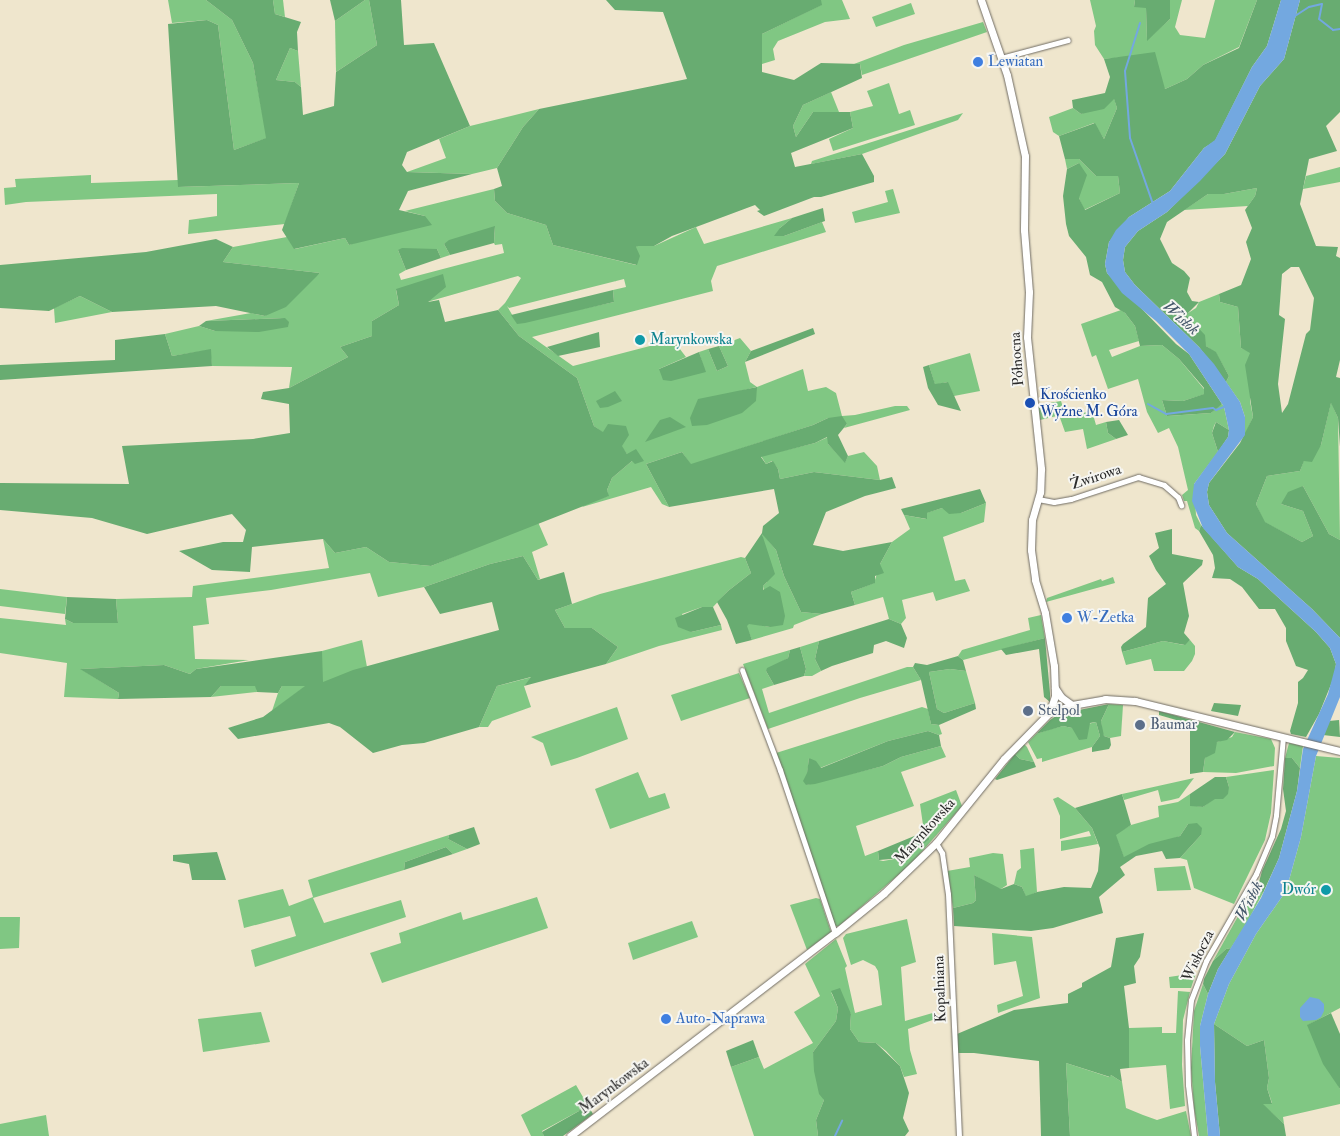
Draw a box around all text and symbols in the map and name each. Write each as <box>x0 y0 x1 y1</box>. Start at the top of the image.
place label: Lewiatan <box>988 53 1043 71</box>
marker: Lewiatan <box>972 56 984 68</box>
water label: Wisłok <box>1159 297 1203 339</box>
place label: Marynkowska <box>650 331 732 349</box>
street label: Północna <box>1006 331 1028 387</box>
marker: Marynkowska <box>634 334 646 346</box>
place label: Krościenko Wyżne M. Góra <box>1040 385 1138 420</box>
marker: Krościenko Wyżne M. Góra <box>1024 397 1036 409</box>
street label: Żwirowa <box>1068 460 1124 494</box>
place label: W-Zetka <box>1077 609 1134 627</box>
marker: W-Zetka <box>1061 612 1073 624</box>
place label: Stelpol <box>1038 702 1080 720</box>
marker: Stelpol <box>1022 705 1034 717</box>
place label: Baumar <box>1150 716 1197 734</box>
marker: Baumar <box>1134 719 1146 731</box>
street label: Marynkowska <box>891 794 959 868</box>
water label: Wisłok <box>1231 878 1267 924</box>
place label: Dwór <box>1282 881 1316 899</box>
marker: Dwór <box>1320 884 1332 896</box>
street label: Wisłocza <box>1178 927 1218 985</box>
street label: Kopalniana <box>930 955 950 1023</box>
place label: Auto-Naprawa <box>676 1010 765 1028</box>
marker: Auto-Naprawa <box>660 1013 672 1025</box>
street label: Marynkowska <box>576 1054 652 1118</box>

